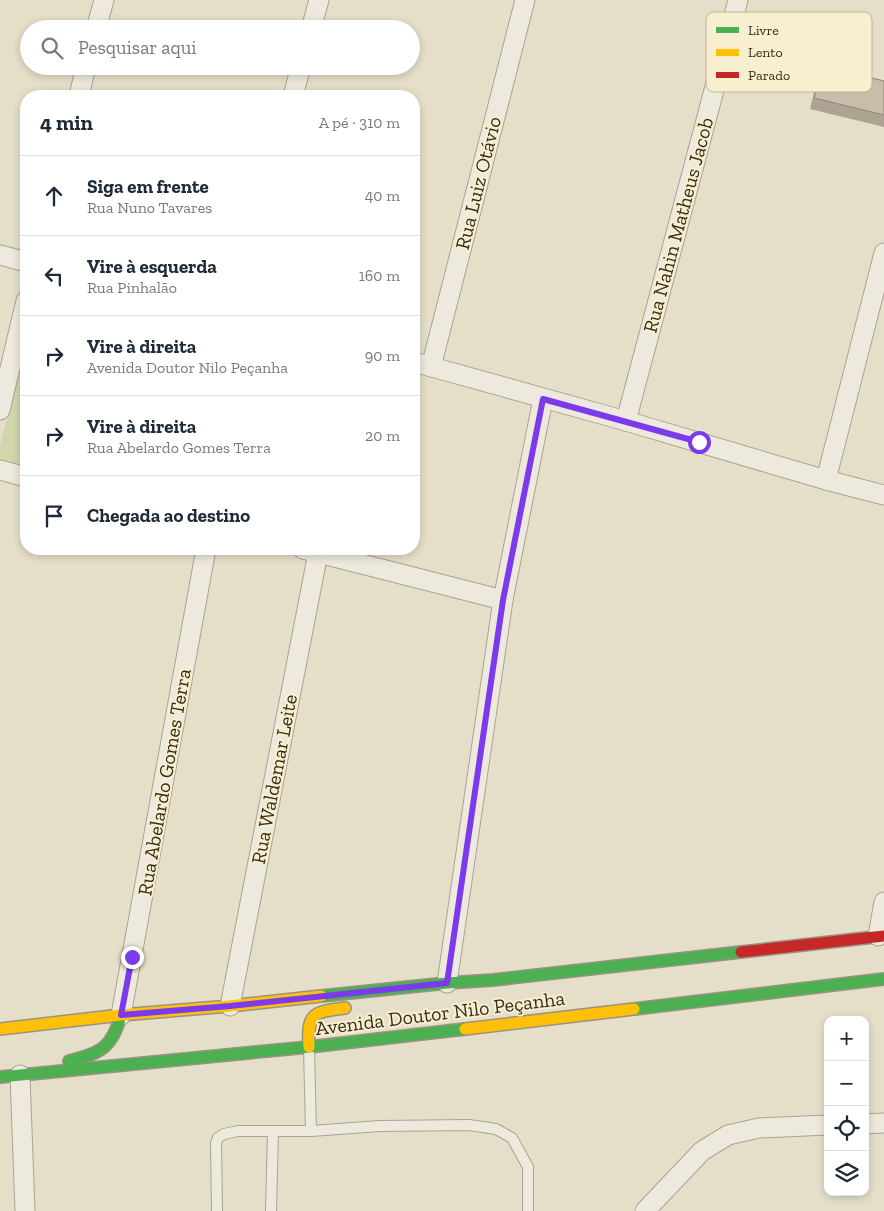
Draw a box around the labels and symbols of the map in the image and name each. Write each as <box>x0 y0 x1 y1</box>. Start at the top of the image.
legend <box>706 12 872 92</box>
text: Livre <box>748 22 779 39</box>
text: Lento <box>748 44 783 61</box>
text: Parado <box>748 67 790 84</box>
street label: Rua Luiz Otávio <box>450 114 506 252</box>
street label: Rua Nahin Matheus Jacob <box>638 115 718 335</box>
route start <box>688 431 711 454</box>
street label: Rua Abelardo Gomes Terra <box>132 666 196 897</box>
street label: Rua Waldemar Leite <box>246 692 302 866</box>
route end <box>121 946 144 969</box>
street label: Avenida Doutor Nilo Peçanha <box>314 986 566 1040</box>

